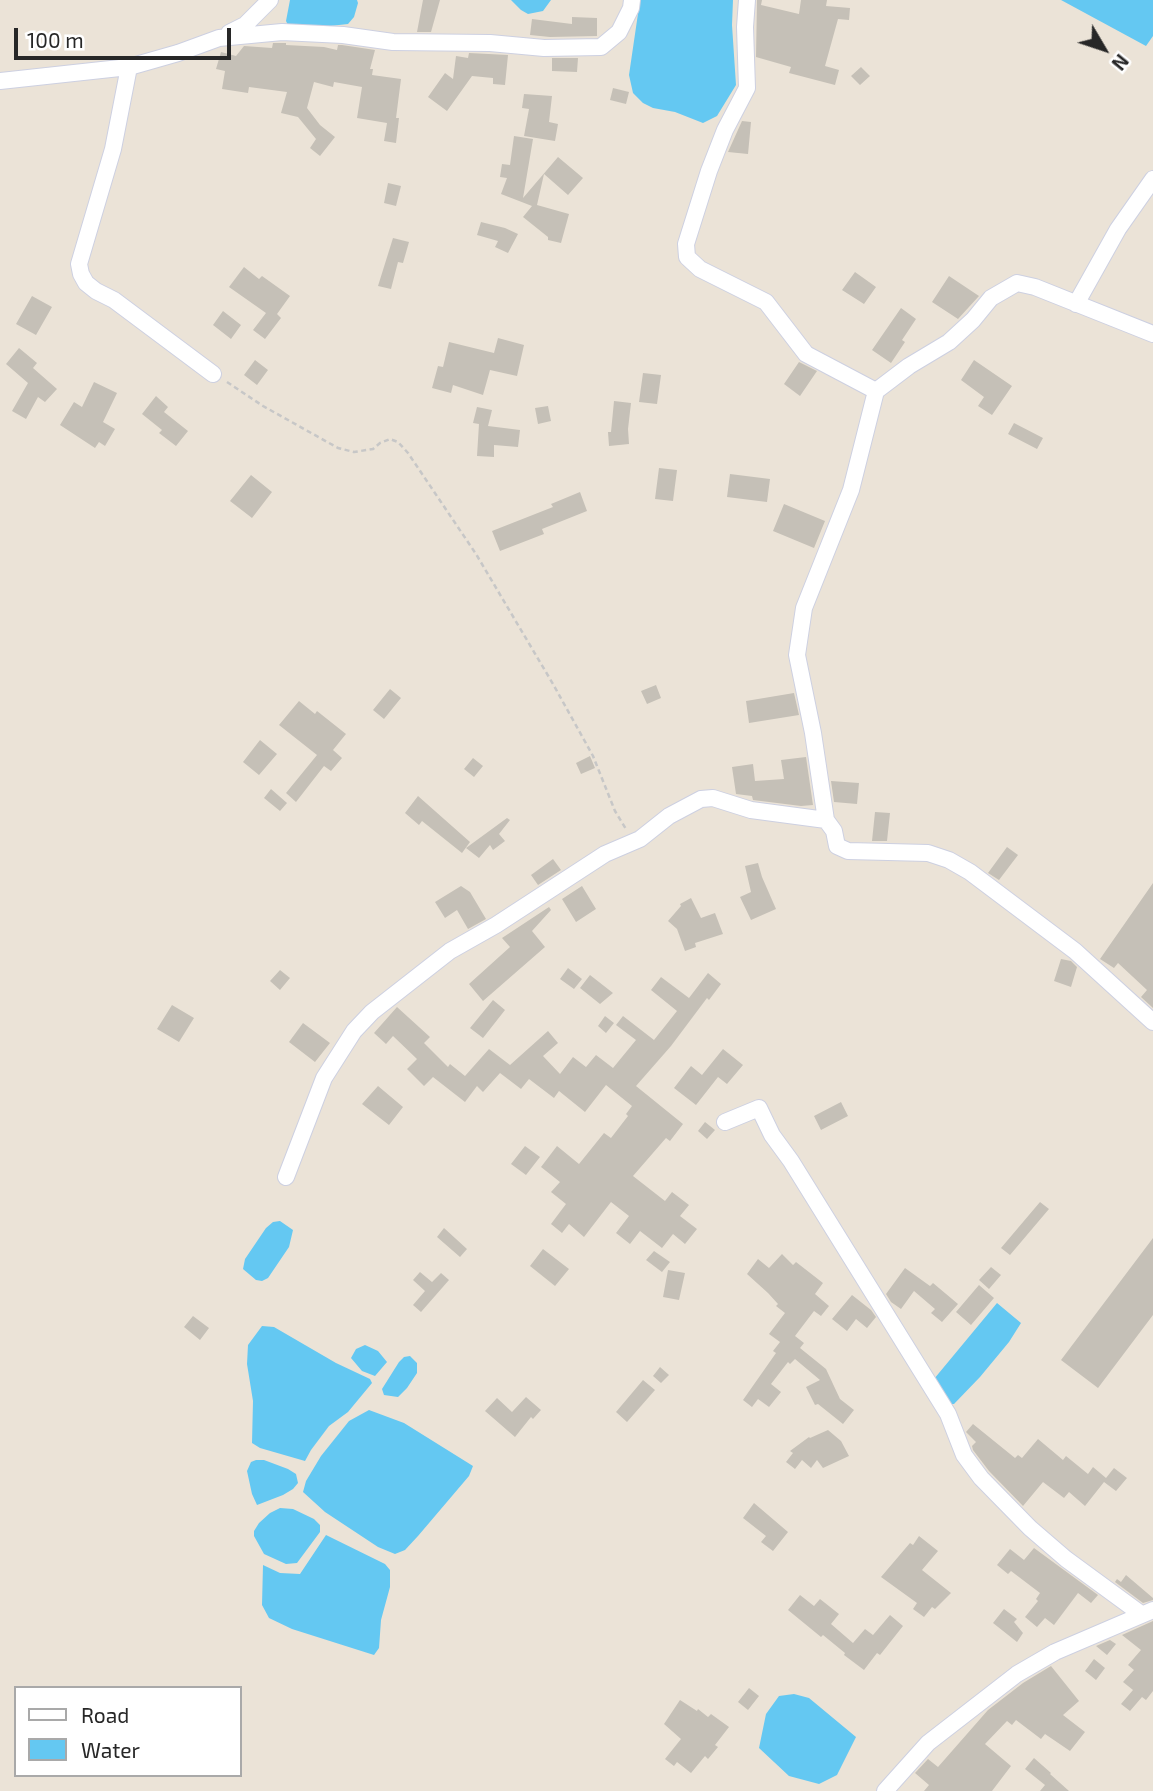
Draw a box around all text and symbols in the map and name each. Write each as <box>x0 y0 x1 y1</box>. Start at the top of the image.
scale bar <box>18 14 234 58</box>
north arrow <box>1069 14 1139 84</box>
text: 100 m <box>27 27 84 52</box>
text: N <box>1107 50 1134 75</box>
legend <box>14 1686 242 1777</box>
text: Road <box>81 1702 129 1727</box>
text: Water <box>81 1737 140 1762</box>

